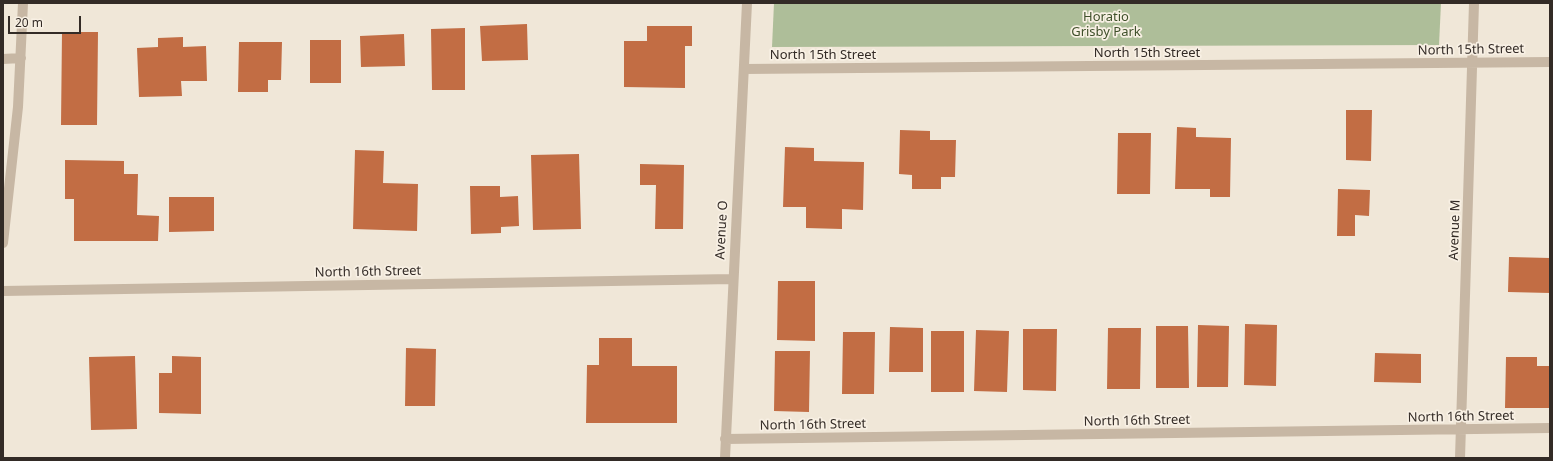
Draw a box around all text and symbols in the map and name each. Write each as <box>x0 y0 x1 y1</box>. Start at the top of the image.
scale bar <box>10 8 83 34</box>
park label: Horatio Grisby Park <box>1071 9 1141 40</box>
text: 20 m <box>15 14 43 31</box>
street label: North 15th Street <box>1418 41 1524 59</box>
street label: North 15th Street <box>1094 45 1200 61</box>
street label: North 15th Street <box>770 47 876 63</box>
street label: Avenue M <box>1446 199 1464 261</box>
street label: Avenue O <box>713 200 731 260</box>
street label: North 16th Street <box>315 263 421 281</box>
street label: North 16th Street <box>1408 408 1514 426</box>
street label: North 16th Street <box>1084 412 1190 430</box>
street label: North 16th Street <box>760 416 866 434</box>

